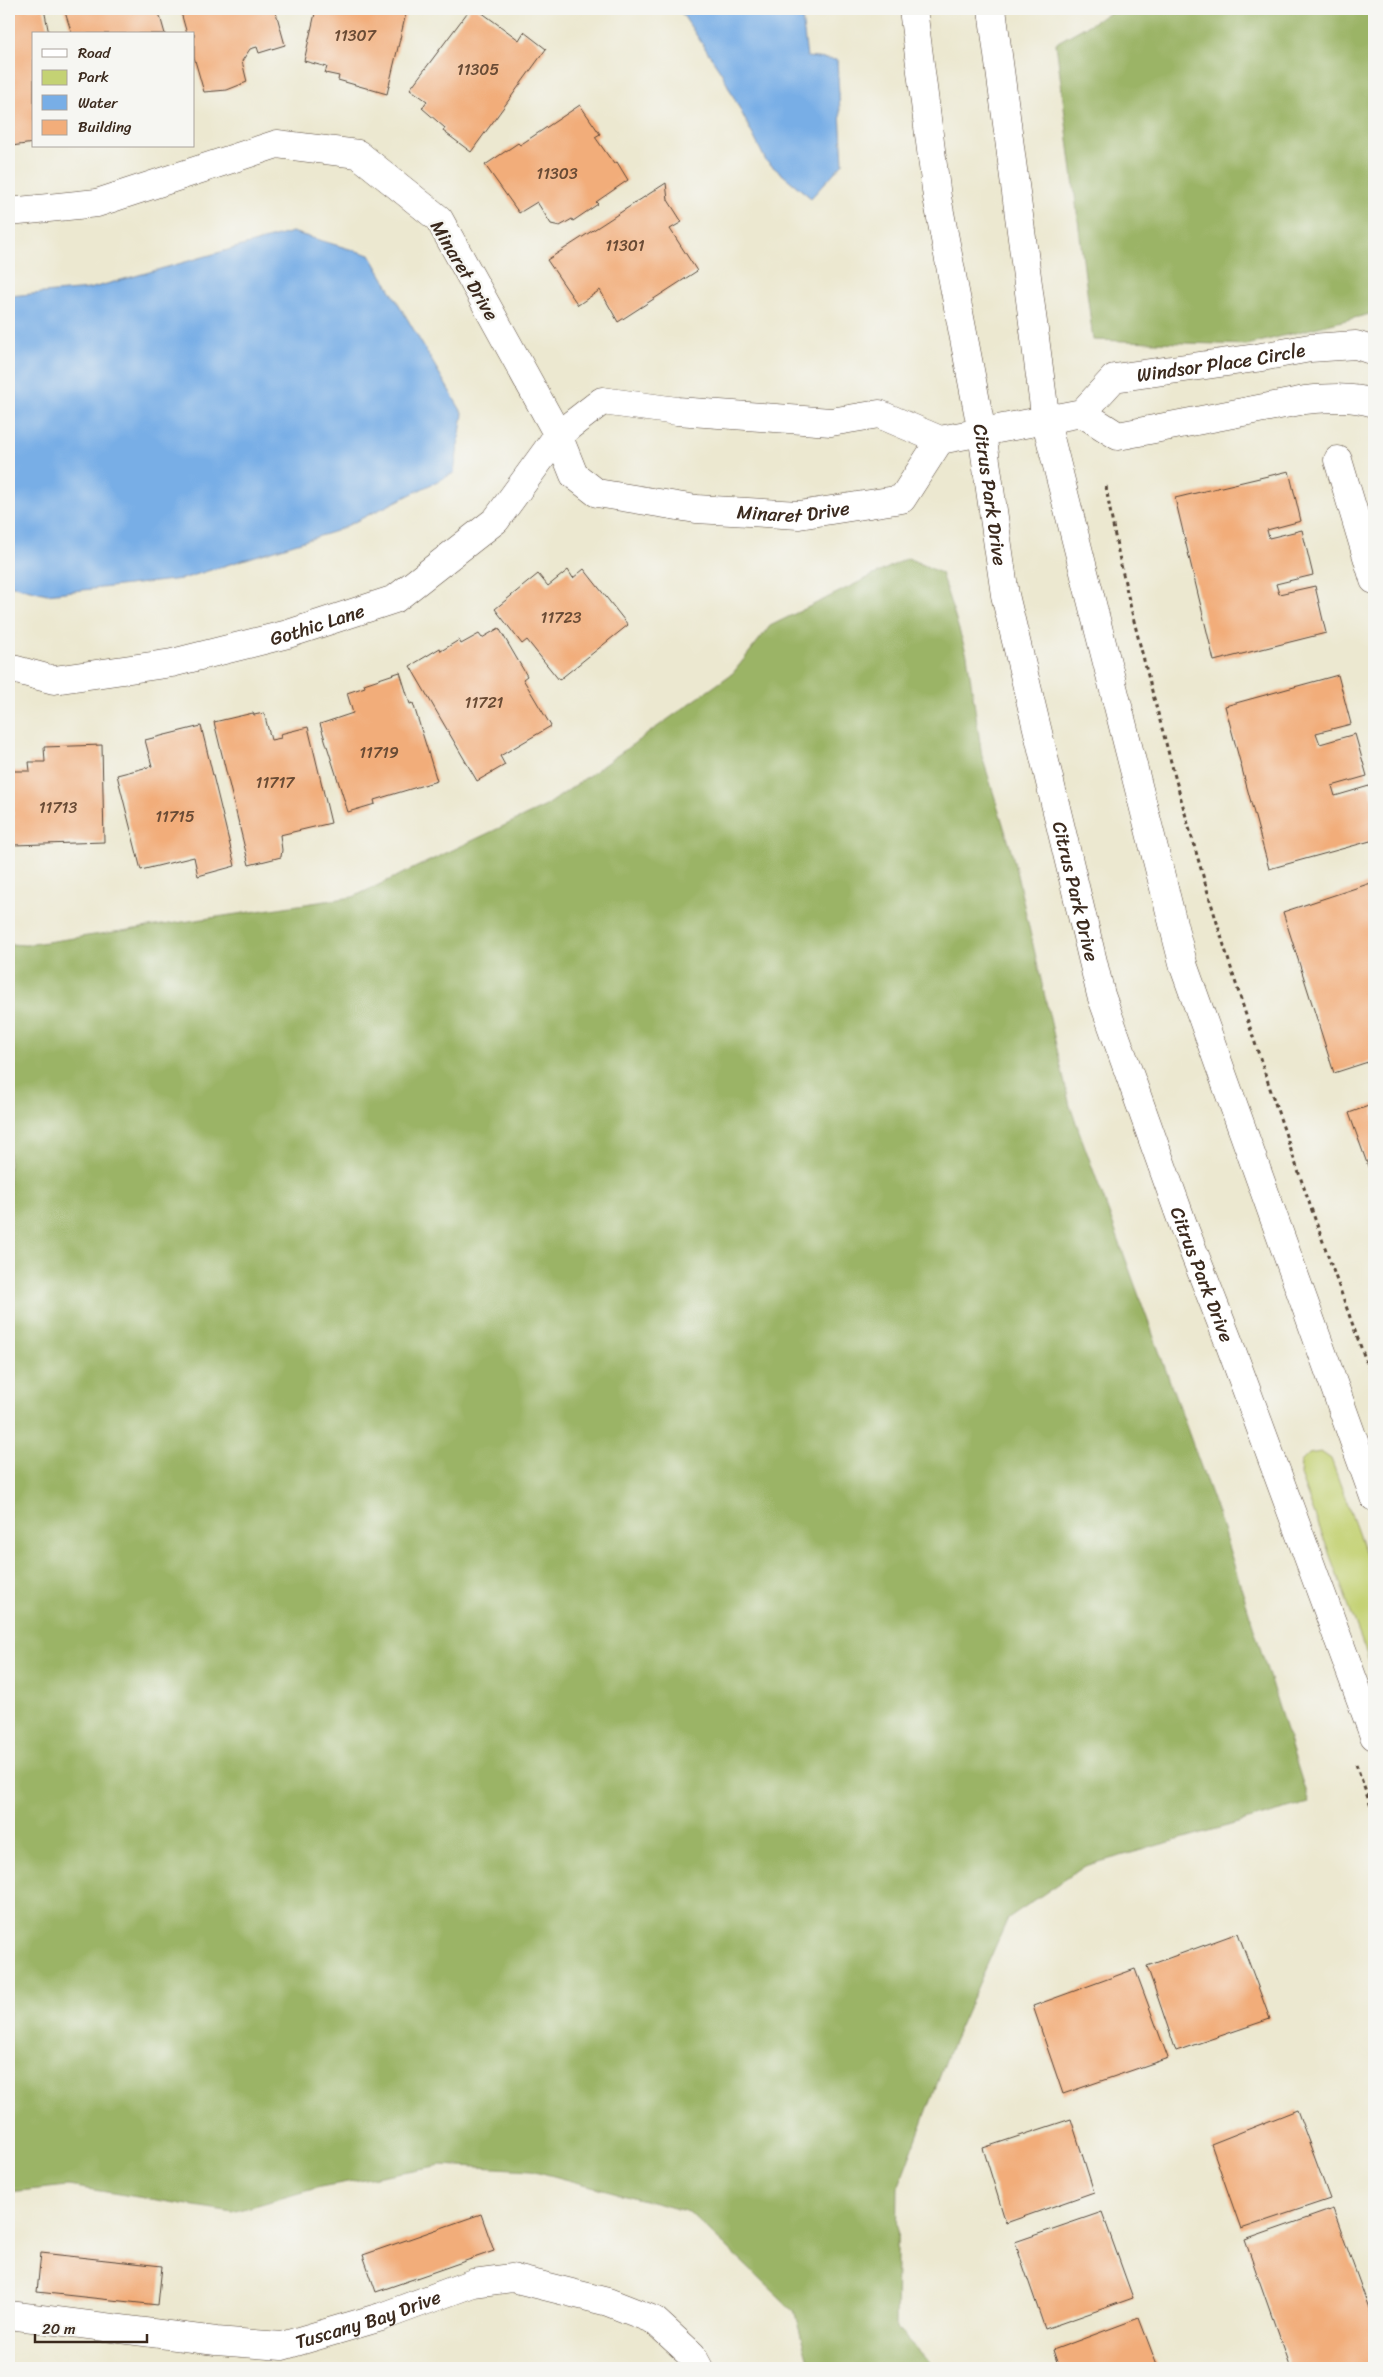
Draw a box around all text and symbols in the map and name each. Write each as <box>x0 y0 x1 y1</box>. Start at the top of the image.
house number: 11307 <box>334 21 377 50</box>
legend <box>32 32 195 148</box>
text: Road <box>78 40 111 66</box>
house number: 11305 <box>457 55 499 84</box>
text: Park <box>78 64 109 90</box>
text: Water <box>78 90 118 116</box>
text: Building <box>78 114 132 140</box>
house number: 11303 <box>536 159 578 188</box>
street label: Minaret Drive <box>421 213 508 327</box>
house number: 11301 <box>605 231 645 260</box>
street label: Windsor Place Circle <box>1135 333 1308 392</box>
street label: Citrus Park Drive <box>964 421 1017 568</box>
street label: Minaret Drive <box>736 491 852 532</box>
street label: Gothic Lane <box>266 594 369 655</box>
house number: 11723 <box>541 603 582 632</box>
house number: 11721 <box>465 688 504 717</box>
house number: 11719 <box>359 738 399 767</box>
house number: 11717 <box>256 768 295 797</box>
house number: 11713 <box>39 793 77 822</box>
house number: 11715 <box>155 802 195 831</box>
street label: Citrus Park Drive <box>1043 818 1108 965</box>
street label: Citrus Park Drive <box>1161 1202 1243 1347</box>
street label: Tuscany Bay Drive <box>291 2280 446 2358</box>
scale bar <box>35 2312 148 2344</box>
text: 20 m <box>42 2316 76 2342</box>

